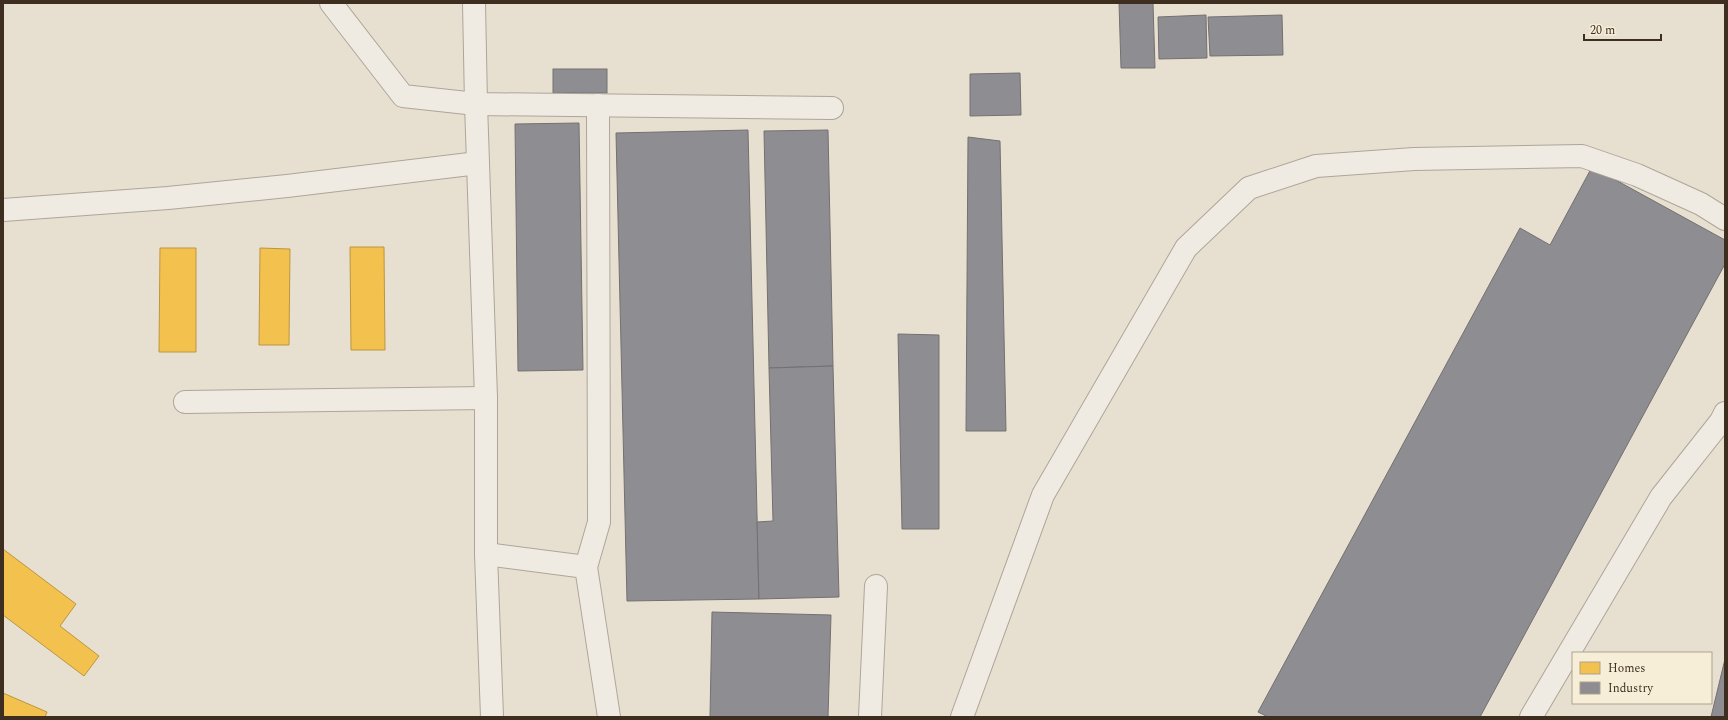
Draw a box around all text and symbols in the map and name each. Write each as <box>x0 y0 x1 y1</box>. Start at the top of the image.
scale bar <box>1584 16 1661 42</box>
text: 20 m <box>1590 21 1615 40</box>
legend <box>1572 652 1712 704</box>
text: Homes <box>1608 659 1646 678</box>
text: Industry <box>1608 679 1654 698</box>

